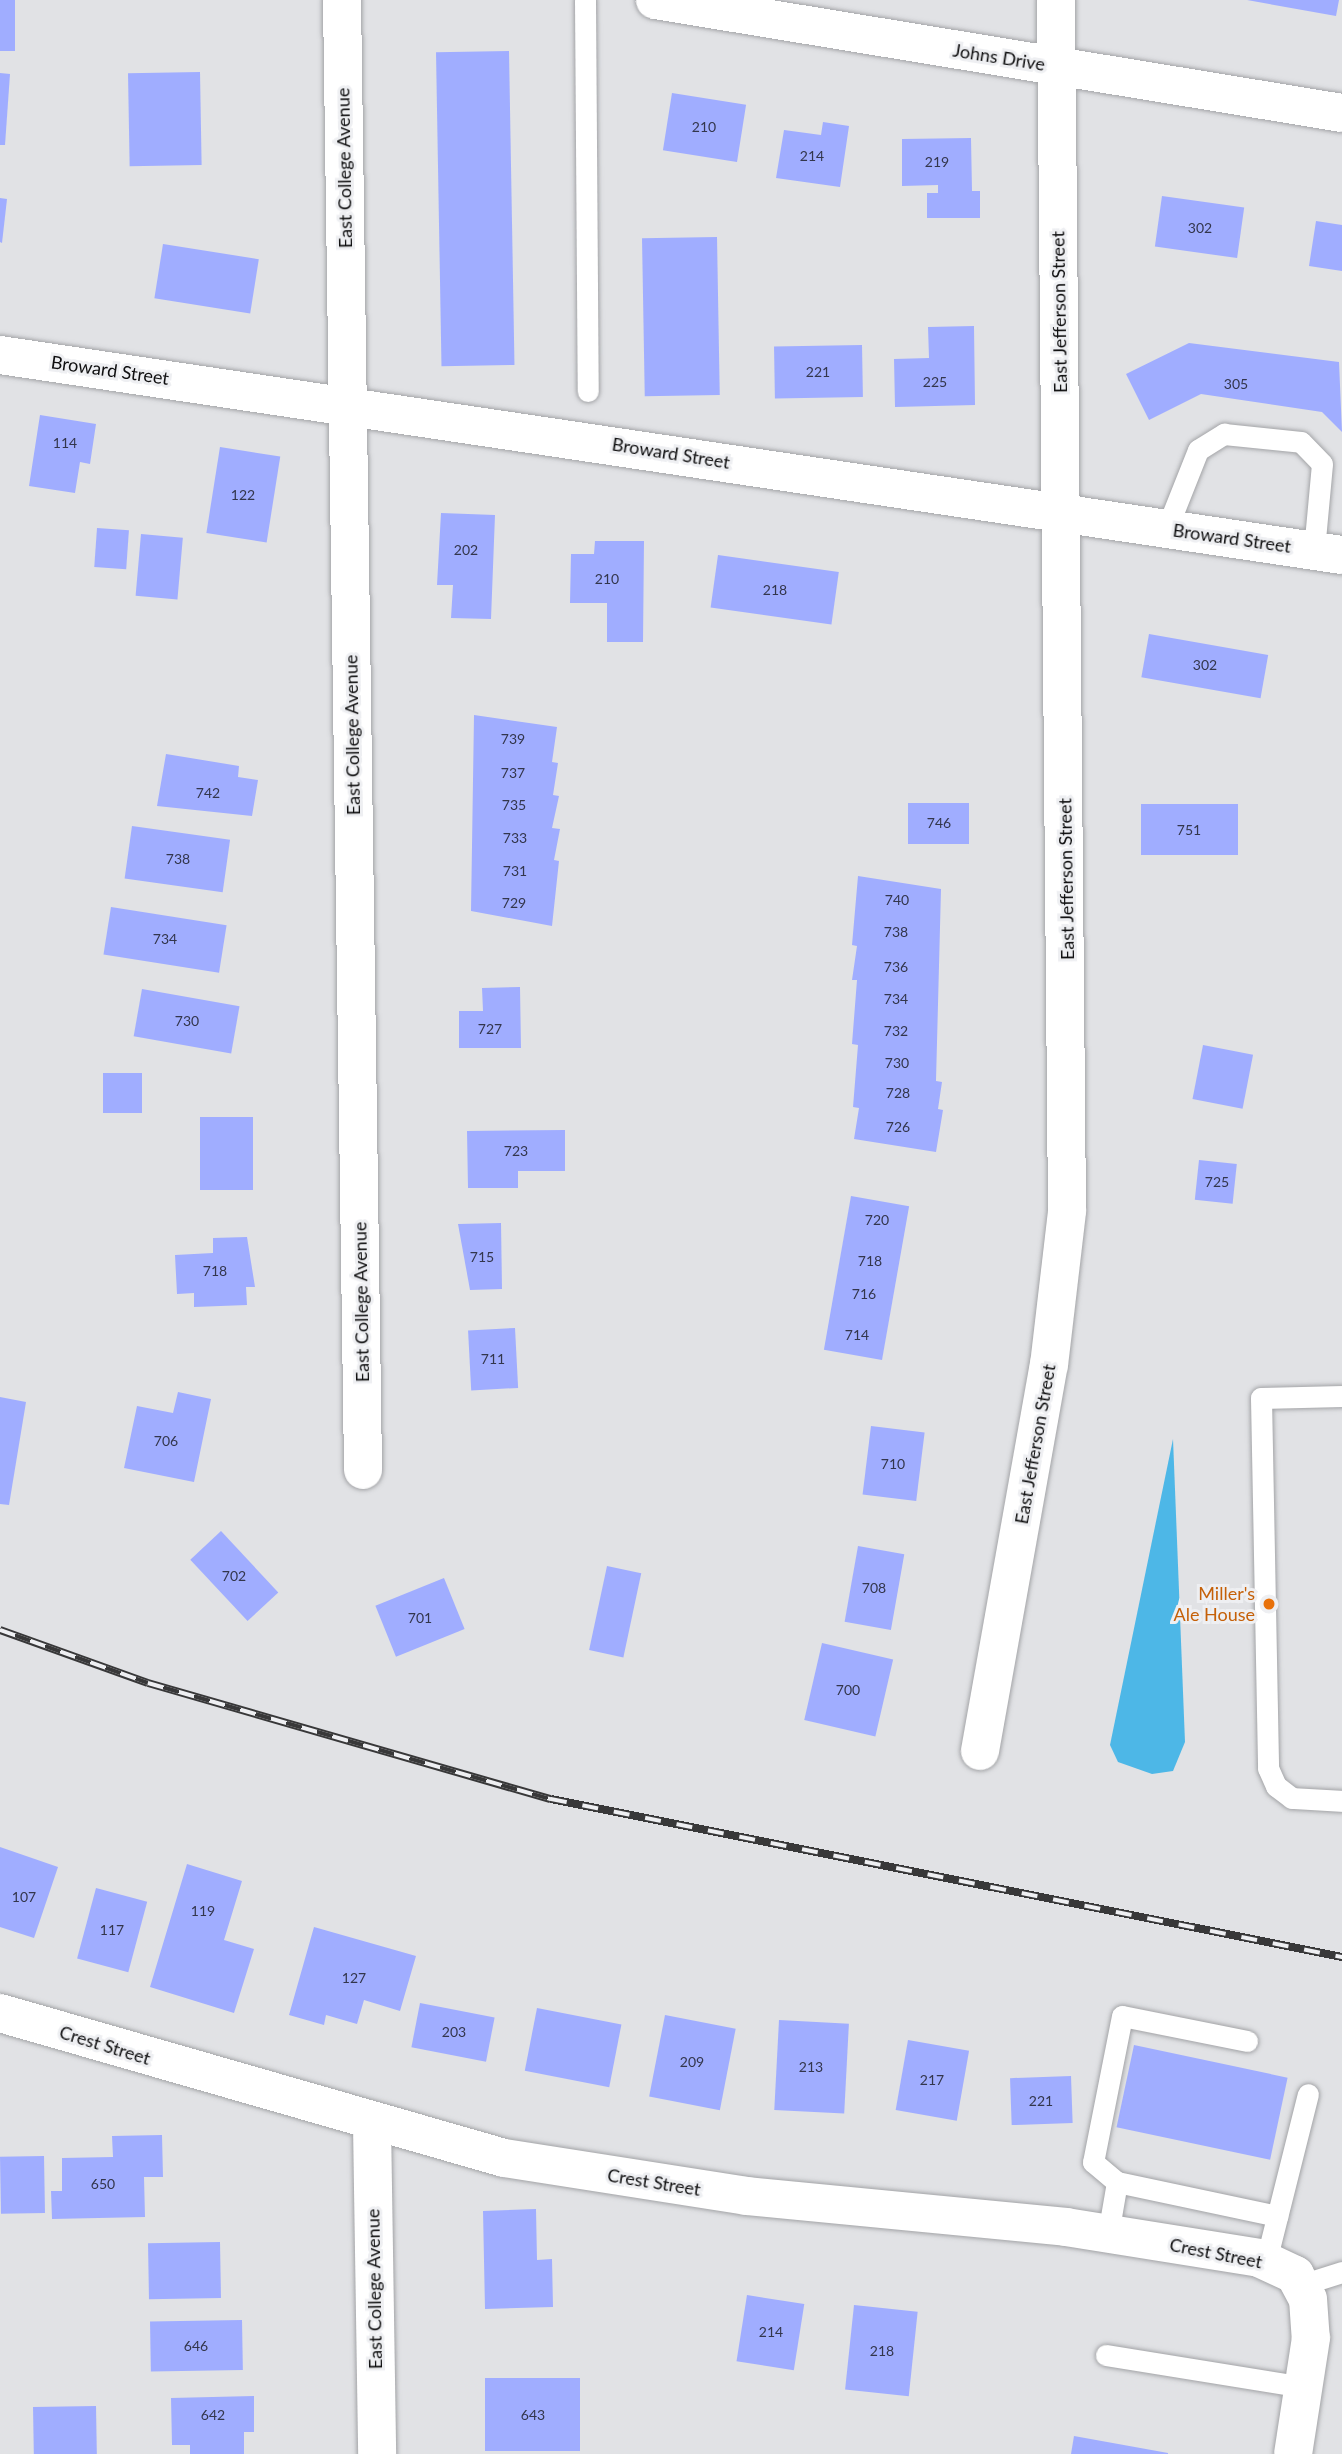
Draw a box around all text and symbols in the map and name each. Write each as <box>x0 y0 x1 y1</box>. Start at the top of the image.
street label: Johns Drive <box>951 39 1047 75</box>
street label: East College Avenue <box>332 87 356 249</box>
house number: 210 <box>692 119 716 135</box>
house number: 214 <box>800 148 824 164</box>
house number: 219 <box>925 154 949 170</box>
house number: 302 <box>1188 220 1212 236</box>
street label: East Jefferson Street <box>1047 231 1071 393</box>
street label: Broward Street <box>50 351 170 389</box>
house number: 221 <box>806 364 830 380</box>
house number: 225 <box>923 374 947 390</box>
house number: 305 <box>1224 376 1248 392</box>
street label: Broward Street <box>611 433 731 473</box>
house number: 114 <box>53 435 77 451</box>
house number: 122 <box>231 487 255 503</box>
street label: Broward Street <box>1172 519 1292 557</box>
house number: 202 <box>454 542 478 558</box>
house number: 210 <box>595 571 619 587</box>
house number: 218 <box>763 582 787 598</box>
street label: East College Avenue <box>340 654 364 816</box>
house number: 302 <box>1193 657 1217 673</box>
house number: 739 <box>501 731 525 747</box>
house number: 737 <box>501 765 525 781</box>
house number: 742 <box>196 785 220 801</box>
house number: 735 <box>502 797 526 813</box>
street label: East Jefferson Street <box>1054 798 1078 960</box>
house number: 746 <box>927 815 951 831</box>
house number: 751 <box>1177 822 1201 838</box>
house number: 733 <box>503 830 527 846</box>
house number: 738 <box>166 851 190 867</box>
house number: 731 <box>503 863 527 879</box>
house number: 740 <box>885 892 909 908</box>
house number: 729 <box>502 895 526 911</box>
house number: 738 <box>884 924 908 940</box>
house number: 734 <box>153 931 177 947</box>
house number: 736 <box>884 959 908 975</box>
house number: 734 <box>884 991 908 1007</box>
house number: 730 <box>175 1013 199 1029</box>
house number: 727 <box>478 1021 502 1037</box>
house number: 732 <box>884 1023 908 1039</box>
house number: 730 <box>885 1055 909 1071</box>
house number: 728 <box>886 1085 910 1101</box>
house number: 726 <box>886 1119 910 1135</box>
house number: 723 <box>504 1143 528 1159</box>
house number: 725 <box>1205 1174 1229 1190</box>
house number: 720 <box>865 1212 889 1228</box>
street label: East College Avenue <box>349 1221 373 1383</box>
house number: 715 <box>470 1249 494 1265</box>
house number: 718 <box>858 1253 882 1269</box>
house number: 718 <box>203 1263 227 1279</box>
house number: 716 <box>852 1286 876 1302</box>
house number: 714 <box>845 1327 869 1343</box>
house number: 711 <box>481 1351 505 1367</box>
street label: East Jefferson Street <box>1010 1362 1060 1526</box>
house number: 706 <box>154 1433 178 1449</box>
house number: 710 <box>881 1456 905 1472</box>
house number: 702 <box>222 1568 246 1584</box>
house number: 708 <box>862 1580 886 1596</box>
place label: Miller's Ale House <box>1173 1583 1255 1626</box>
marker: Miller's Ale House <box>1261 1596 1277 1612</box>
house number: 701 <box>408 1610 432 1626</box>
house number: 700 <box>836 1682 860 1698</box>
house number: 107 <box>12 1889 36 1905</box>
house number: 119 <box>191 1903 215 1919</box>
house number: 117 <box>100 1922 124 1938</box>
house number: 127 <box>342 1970 366 1986</box>
street label: Crest Street <box>57 2021 153 2069</box>
house number: 203 <box>442 2024 466 2040</box>
house number: 209 <box>680 2054 704 2070</box>
house number: 213 <box>799 2059 823 2075</box>
house number: 217 <box>920 2072 944 2088</box>
house number: 221 <box>1029 2093 1053 2109</box>
street label: Crest Street <box>606 2164 702 2200</box>
house number: 650 <box>91 2176 115 2192</box>
street label: East College Avenue <box>362 2208 386 2370</box>
street label: Crest Street <box>1168 2233 1264 2273</box>
house number: 214 <box>759 2324 783 2340</box>
house number: 646 <box>184 2338 208 2354</box>
house number: 218 <box>870 2343 894 2359</box>
house number: 642 <box>201 2407 225 2423</box>
house number: 643 <box>521 2407 545 2423</box>

